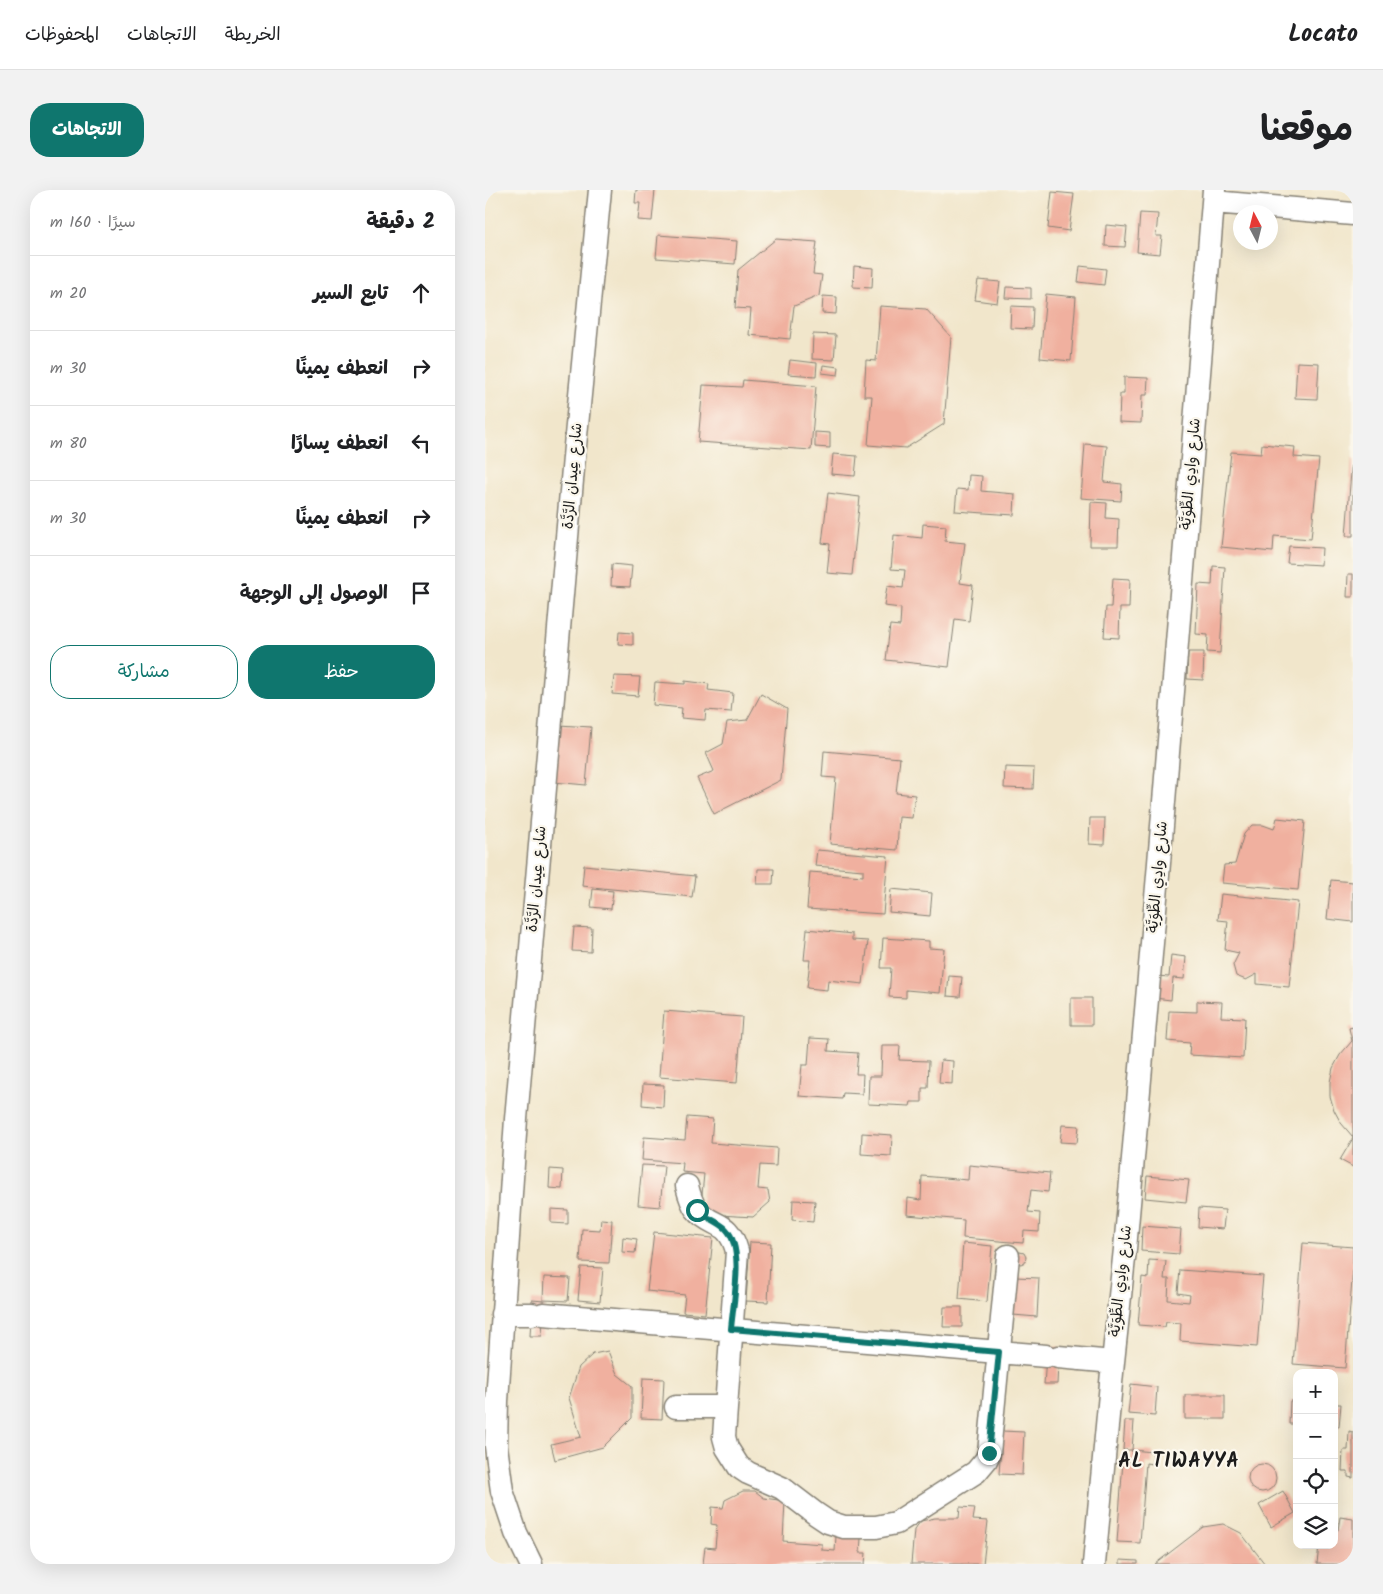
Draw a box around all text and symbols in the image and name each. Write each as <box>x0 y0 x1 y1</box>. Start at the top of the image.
text: Locato <box>1288 15 1358 54</box>
text: المحفوظات <box>25 21 99 50</box>
text: الاتجاهات <box>127 21 197 50</box>
text: الخريطة <box>225 21 281 50</box>
button: الاتجاهات <box>30 103 144 157</box>
text: موقعنا <box>1260 103 1353 159</box>
north arrow <box>1233 205 1278 250</box>
text: 2 دقيقة <box>366 206 435 239</box>
text: سيرًا · 160 m <box>50 210 136 235</box>
text: تابع السير <box>313 279 388 309</box>
icon: ahead <box>407 279 435 307</box>
text: 20 m <box>50 281 86 306</box>
text: انعطف يمينًا <box>296 354 388 384</box>
icon: right <box>407 354 435 382</box>
text: 30 m <box>50 356 86 381</box>
street label: شارع وادِي الطِّوَيَّة <box>1174 417 1208 531</box>
street label: شارع عِيدان الرَّدَّة <box>556 422 590 530</box>
text: انعطف يسارًا <box>291 429 388 459</box>
icon: left <box>407 429 435 457</box>
text: 80 m <box>50 431 87 456</box>
text: انعطف يمينًا <box>296 504 388 534</box>
icon: right <box>407 504 435 532</box>
text: 30 m <box>50 506 86 531</box>
text: الوصول إلى الوجهة <box>240 579 388 609</box>
icon: arrive <box>407 579 435 607</box>
button: مشاركة <box>50 645 238 699</box>
button: حفظ <box>248 645 435 699</box>
street label: شارع وادِي الطِّوَيَّة <box>1141 820 1175 934</box>
street label: شارع عِيدان الرَّدَّة <box>520 825 554 933</box>
route start <box>686 1199 709 1222</box>
street label: شارع وادِي الطِّوَيَّة <box>1103 1224 1139 1338</box>
map controls <box>1293 1369 1338 1549</box>
button: + <box>1293 1369 1338 1414</box>
button: − <box>1293 1414 1338 1459</box>
route end <box>978 1442 1001 1465</box>
district label: AL TIWAYYA <box>1118 1446 1240 1478</box>
button: locate <box>1293 1459 1338 1504</box>
button: layers <box>1293 1504 1338 1549</box>

